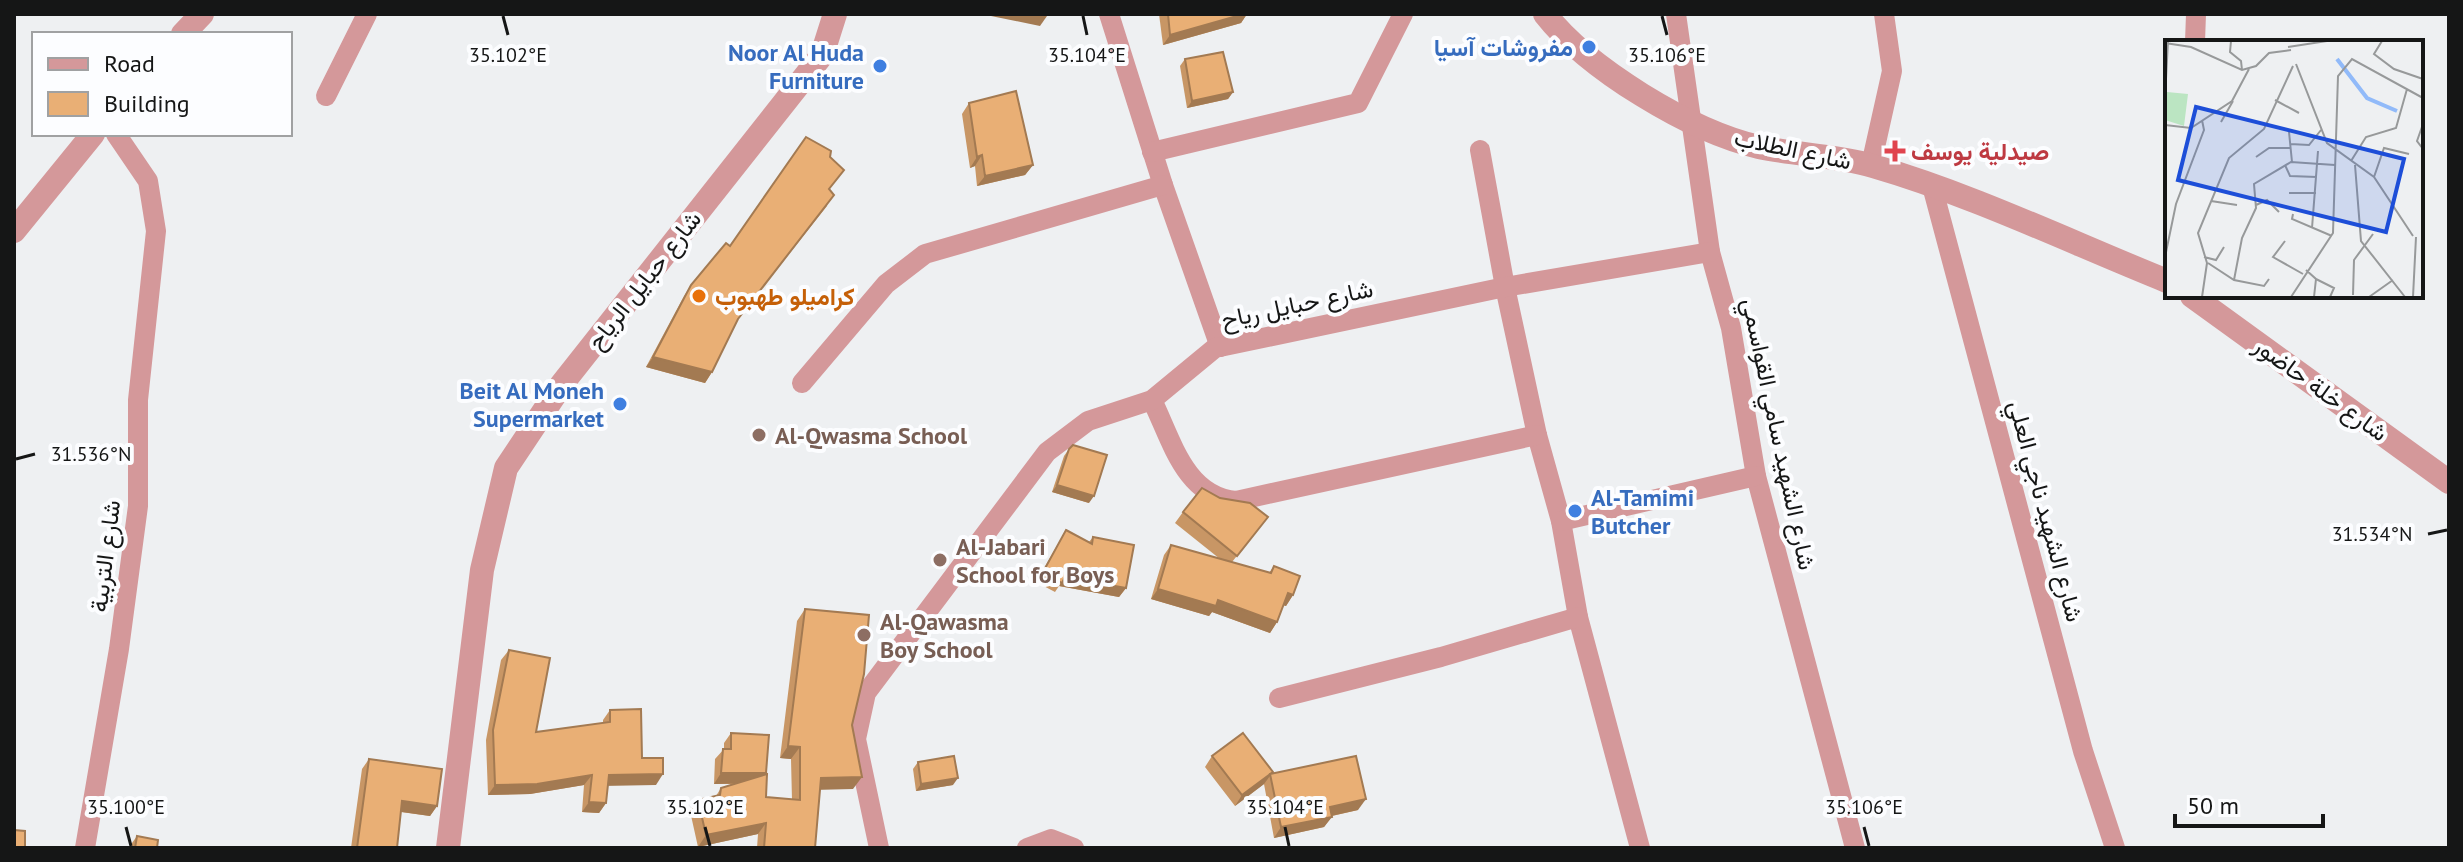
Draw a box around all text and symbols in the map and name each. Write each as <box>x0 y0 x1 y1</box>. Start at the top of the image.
legend <box>32 32 292 136</box>
place label: مفروشات آسيا <box>1434 32 1573 63</box>
place label: Noor Al Huda Furniture <box>728 37 864 96</box>
marker: مفروشات آسيا <box>1580 38 1598 56</box>
inset map <box>2165 40 2423 298</box>
text: 35.102°E <box>469 42 547 68</box>
text: 35.104°E <box>1048 42 1126 68</box>
text: 35.106°E <box>1628 42 1706 68</box>
text: Road <box>104 48 155 79</box>
marker: Noor Al Huda Furniture <box>871 57 889 75</box>
text: Building <box>104 88 190 119</box>
street label: شارع الطلاب <box>1731 121 1854 177</box>
place label: صيدلية يوسف <box>1911 136 2049 167</box>
marker: صيدلية يوسف <box>1886 142 1904 160</box>
street label: شارع حبايل الرياح <box>580 204 709 356</box>
street label: شارع حبايل رياح <box>1218 273 1376 336</box>
place label: كراميلو طهبوب <box>715 281 855 312</box>
marker: كراميلو طهبوب <box>690 287 708 305</box>
street label: شارع الشهيد سامي القواسمي <box>1731 295 1823 574</box>
street label: شارع خلة حاضور <box>2246 329 2394 449</box>
place label: Beit Al Moneh Supermarket <box>460 375 605 434</box>
marker: Beit Al Moneh Supermarket <box>611 395 629 413</box>
street label: شارع الشهيد ناجي العلي <box>1998 397 2090 626</box>
place label: Al-Qwasma School <box>775 420 968 451</box>
marker: Al-Qwasma School <box>750 426 768 444</box>
text: 31.536°N <box>51 441 131 467</box>
place label: Al-Tamimi Butcher <box>1591 482 1694 541</box>
street label: شارع التربية <box>83 498 128 614</box>
marker: Al-Tamimi Butcher <box>1566 502 1584 520</box>
text: 31.534°N <box>2332 521 2412 547</box>
place label: Al-Jabari School for Boys <box>956 531 1114 590</box>
marker: Al-Jabari School for Boys <box>931 551 949 569</box>
place label: Al-Qawasma Boy School <box>880 606 1009 665</box>
marker: Al-Qawasma Boy School <box>855 626 873 644</box>
scale bar <box>2175 778 2323 828</box>
text: 50 m <box>2187 790 2239 821</box>
text: 35.100°E <box>87 794 165 820</box>
text: 35.102°E <box>666 794 744 820</box>
text: 35.104°E <box>1246 794 1324 820</box>
text: 35.106°E <box>1825 794 1903 820</box>

